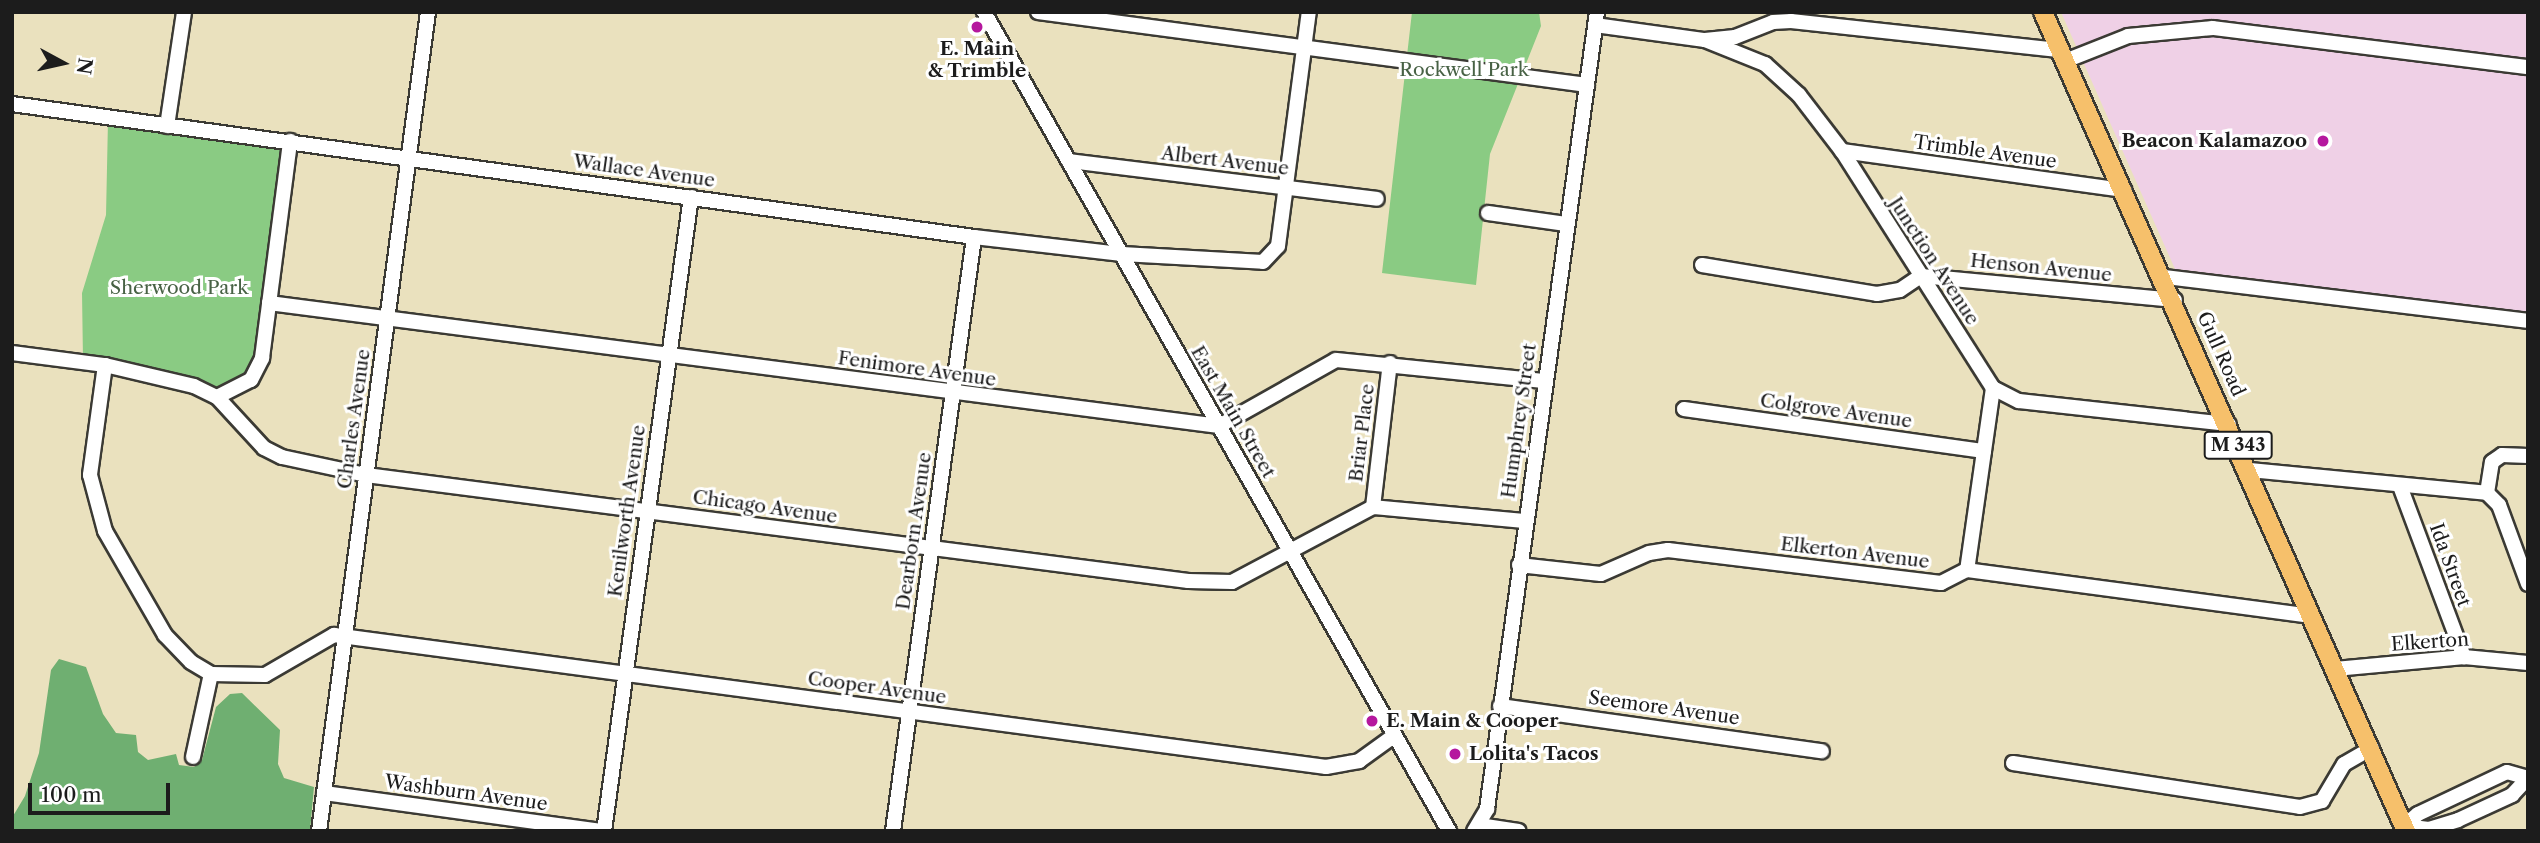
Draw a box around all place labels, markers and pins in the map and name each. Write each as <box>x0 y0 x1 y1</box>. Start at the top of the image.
marker: E. Main & Trimble <box>969 19 985 35</box>
place label: E. Main & Trimble <box>927 38 1027 82</box>
place label: Beacon Kalamazoo <box>2121 130 2307 152</box>
marker: Beacon Kalamazoo <box>2313 131 2333 151</box>
place label: E. Main & Cooper <box>1386 710 1558 732</box>
marker: E. Main & Cooper <box>1364 713 1380 729</box>
place label: Lolita's Tacos <box>1469 743 1599 765</box>
marker: Lolita's Tacos <box>1447 746 1463 762</box>

